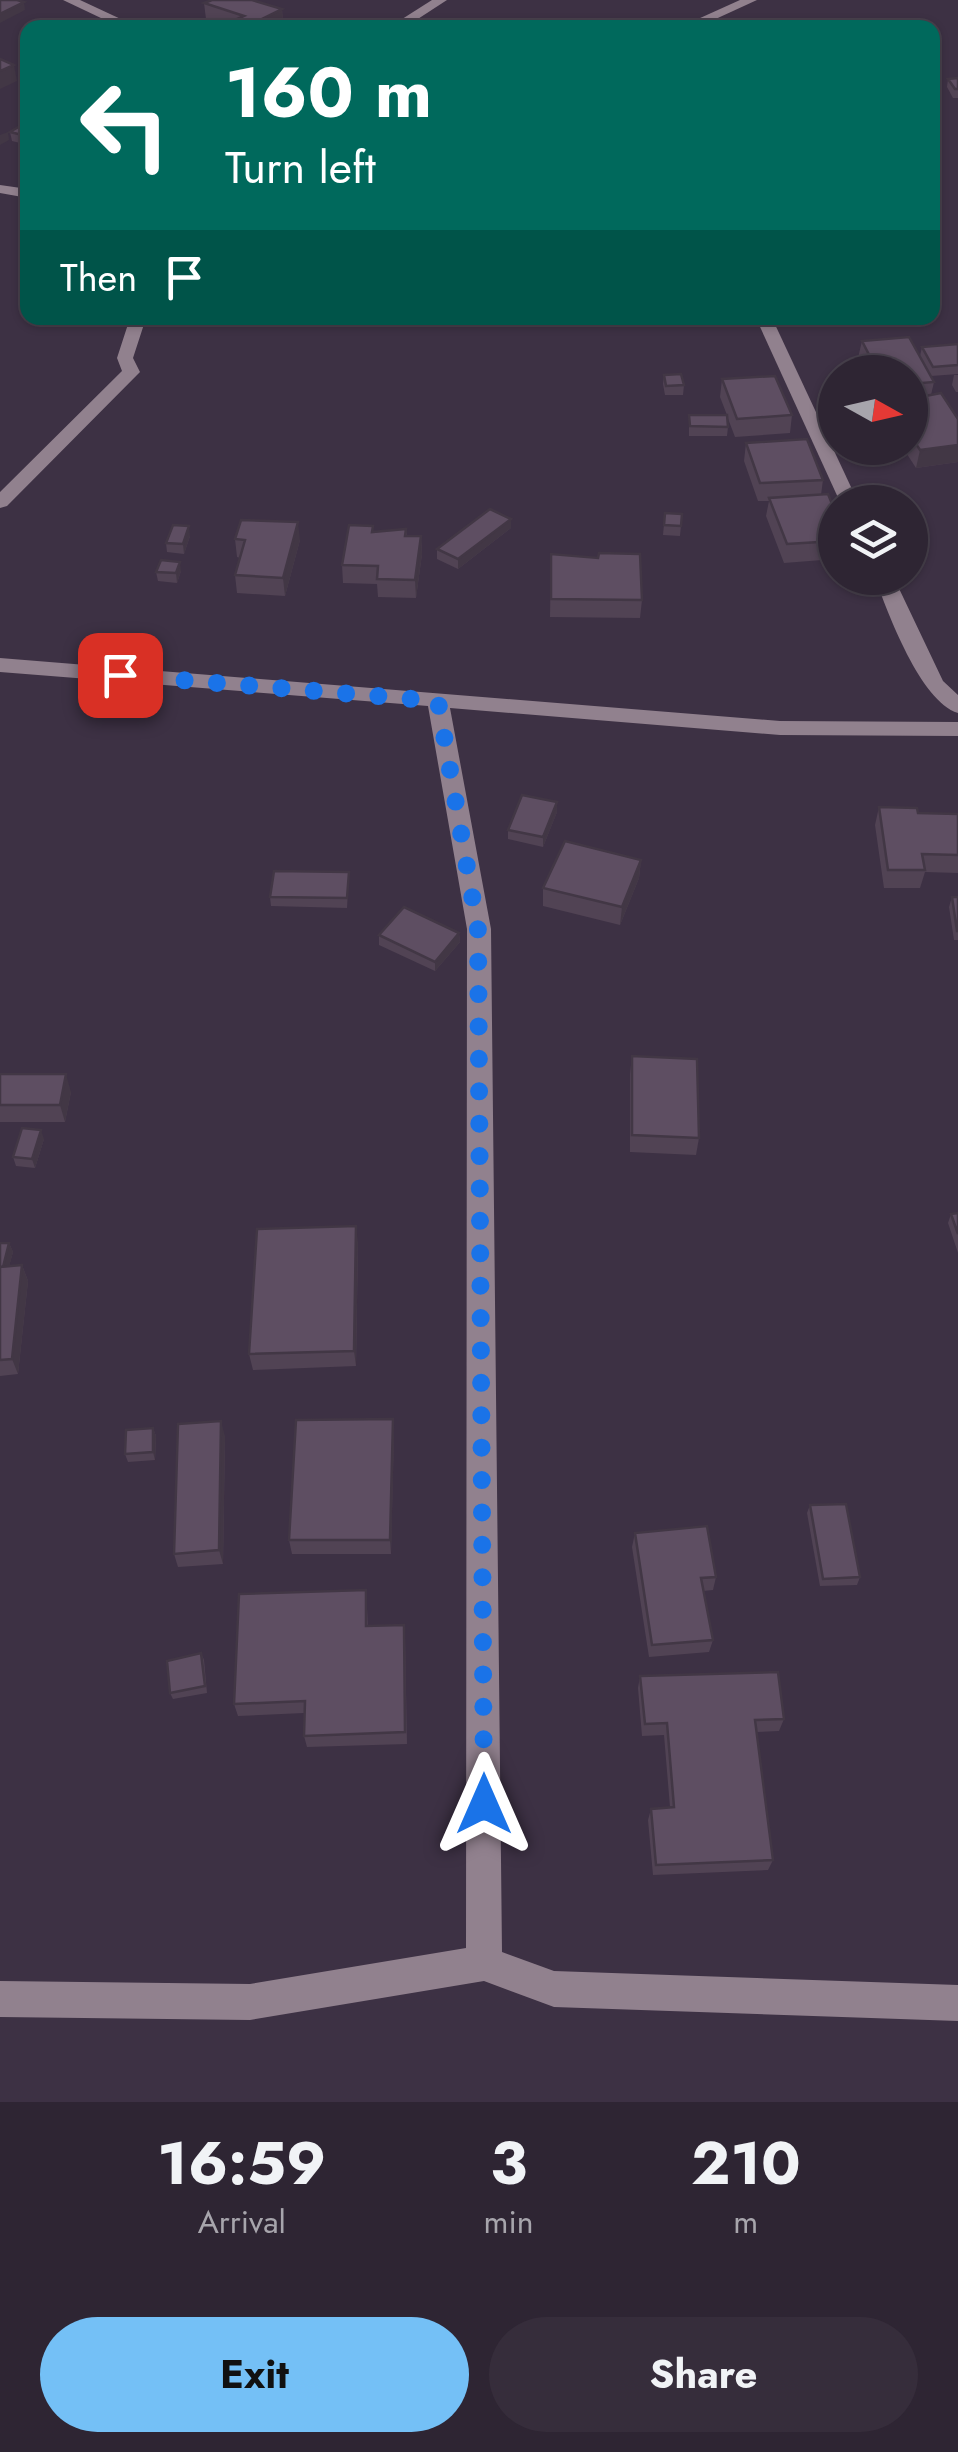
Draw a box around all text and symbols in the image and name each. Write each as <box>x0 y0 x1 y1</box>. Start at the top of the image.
text: 160 m <box>225 42 432 143</box>
icon: left <box>60 60 190 190</box>
text: Turn left <box>225 135 376 200</box>
text: Then <box>60 250 137 305</box>
icon: arrive <box>157 250 212 305</box>
north arrow <box>818 355 928 465</box>
map controls <box>818 355 928 595</box>
button: layers <box>818 485 928 595</box>
pin <box>78 633 163 718</box>
icon: arrive <box>93 648 148 703</box>
position arrow <box>432 1752 536 1856</box>
text: 16:59 <box>157 2120 326 2207</box>
text: 3 <box>490 2120 527 2207</box>
text: 210 <box>691 2120 801 2207</box>
text: Arrival <box>198 2199 286 2245</box>
text: min <box>484 2199 534 2245</box>
text: m <box>733 2199 758 2245</box>
button: Exit <box>40 2317 469 2432</box>
button: Share <box>489 2317 918 2432</box>

